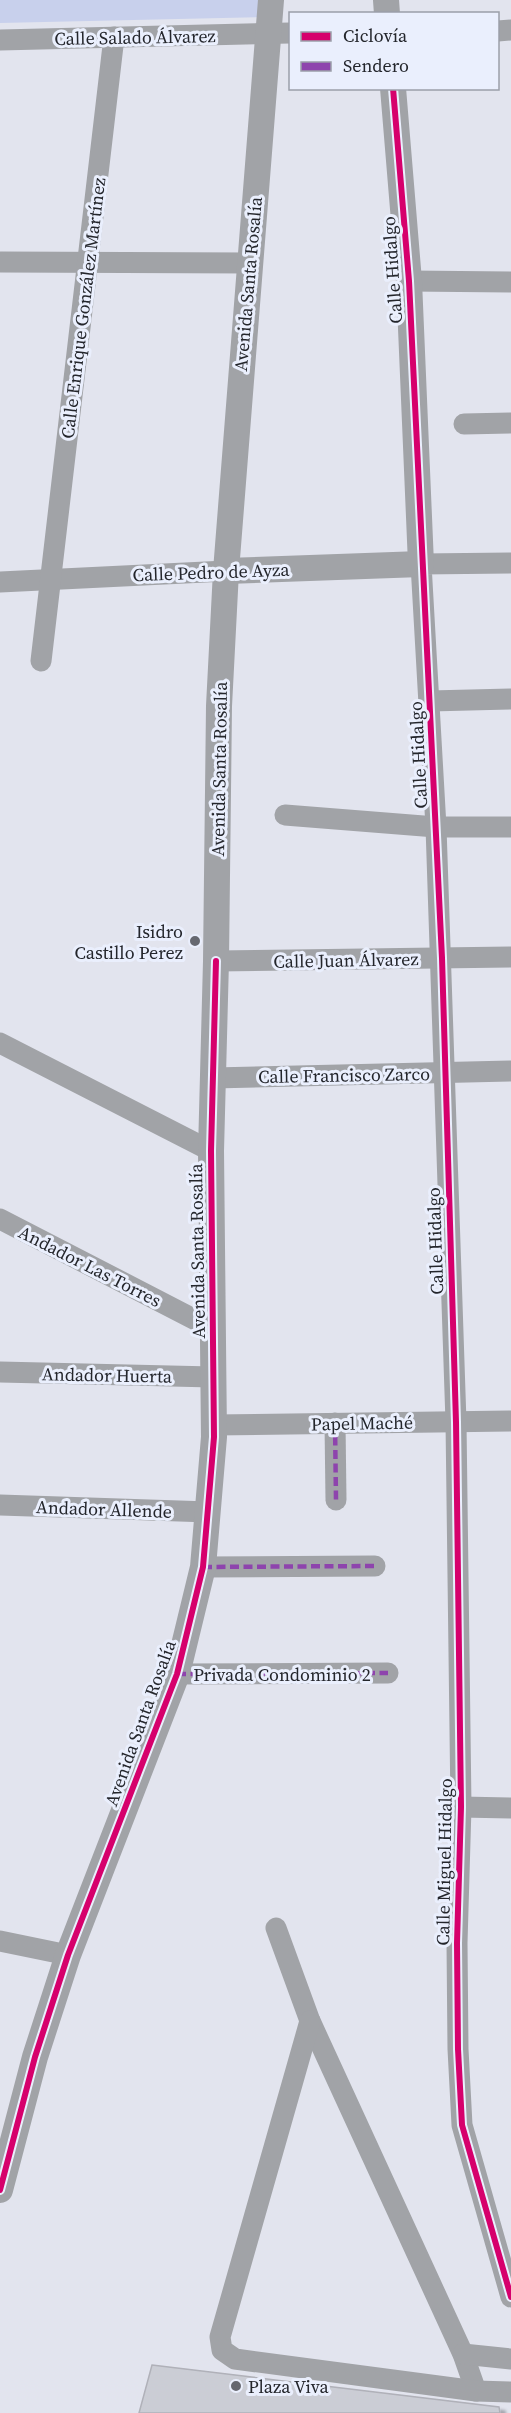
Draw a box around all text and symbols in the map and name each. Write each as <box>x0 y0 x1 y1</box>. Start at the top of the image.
legend <box>289 12 499 90</box>
street label: Calle Salado Álvarez <box>54 23 216 51</box>
text: Ciclovía <box>343 23 408 48</box>
text: Sendero <box>343 53 409 78</box>
street label: Calle Enrique González Martínez <box>55 176 111 440</box>
street label: Avenida Santa Rosalía <box>228 195 268 372</box>
street label: Calle Hidalgo <box>376 215 408 325</box>
street label: Calle Pedro de Ayza <box>132 557 291 587</box>
street label: Avenida Santa Rosalía <box>205 680 233 857</box>
street label: Calle Hidalgo <box>403 701 433 809</box>
place label: Isidro Castillo Perez <box>74 919 183 965</box>
marker: Isidro Castillo Perez <box>188 934 202 948</box>
street label: Calle Juan Álvarez <box>273 946 419 974</box>
street label: Calle Francisco Zarco <box>258 1061 430 1089</box>
street label: Avenida Santa Rosalía <box>183 1162 211 1339</box>
street label: Calle Hidalgo <box>421 1187 449 1295</box>
street label: Andador Las Torres <box>14 1219 166 1313</box>
street label: Andador Huerta <box>42 1361 173 1389</box>
street label: Papel Maché <box>311 1410 413 1436</box>
street label: Andador Allende <box>36 1494 172 1524</box>
street label: Avenida Santa Rosalía <box>98 1636 182 1810</box>
street label: Privada Condominio 2 <box>193 1662 371 1687</box>
street label: Calle Miguel Hidalgo <box>430 1778 458 1946</box>
place label: Plaza Viva <box>248 2374 329 2399</box>
marker: Plaza Viva <box>229 2379 243 2393</box>

